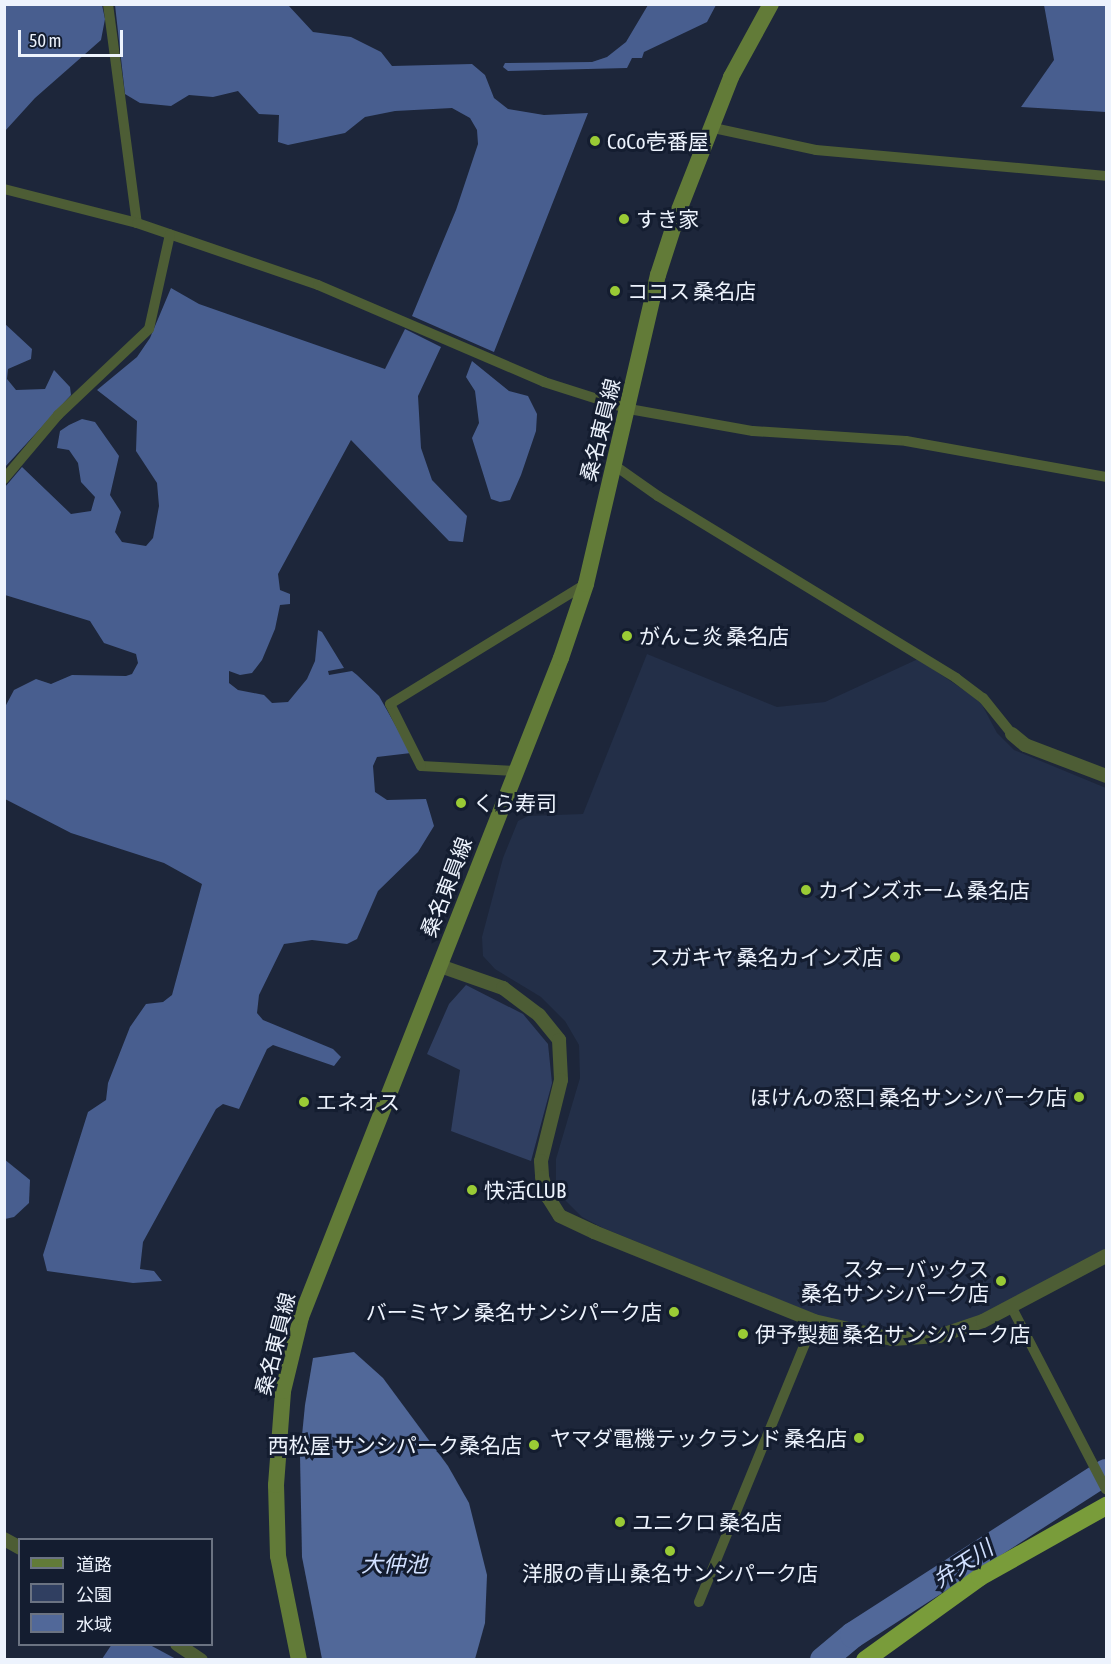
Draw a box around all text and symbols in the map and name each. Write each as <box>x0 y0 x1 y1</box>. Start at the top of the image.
scale bar <box>21 18 126 56</box>
text: 50 m <box>29 30 61 51</box>
place label: CoCo壱番屋 <box>607 128 709 154</box>
marker: CoCo壱番屋 <box>588 134 602 148</box>
place label: すき家 <box>636 206 699 232</box>
marker: すき家 <box>617 212 631 226</box>
place label: ココス 桑名店 <box>627 278 756 304</box>
marker: ココス 桑名店 <box>608 284 622 298</box>
street label: 桑名東員線 <box>575 376 625 484</box>
place label: がんこ炎 桑名店 <box>639 623 789 649</box>
marker: がんこ炎 桑名店 <box>620 629 634 643</box>
place label: くら寿司 <box>473 790 557 816</box>
marker: くら寿司 <box>454 796 468 810</box>
street label: 桑名東員線 <box>415 833 477 941</box>
place label: カインズホーム 桑名店 <box>818 877 1031 903</box>
marker: カインズホーム 桑名店 <box>799 883 813 897</box>
place label: スガキヤ 桑名カインズ店 <box>649 944 883 970</box>
marker: スガキヤ 桑名カインズ店 <box>888 950 902 964</box>
place label: ほけんの窓口 桑名サンシパーク店 <box>749 1084 1067 1110</box>
place label: エネオス <box>316 1089 400 1115</box>
marker: ほけんの窓口 桑名サンシパーク店 <box>1072 1090 1086 1104</box>
marker: エネオス <box>297 1095 311 1109</box>
place label: 快活CLUB <box>484 1177 566 1203</box>
marker: 快活CLUB <box>465 1183 479 1197</box>
place label: スターバックス 桑名サンシパーク店 <box>800 1256 989 1306</box>
marker: スターバックス 桑名サンシパーク店 <box>994 1274 1008 1288</box>
street label: 桑名東員線 <box>250 1290 300 1398</box>
place label: バーミヤン 桑名サンシパーク店 <box>365 1299 662 1325</box>
marker: バーミヤン 桑名サンシパーク店 <box>667 1305 681 1319</box>
place label: 伊予製麺 桑名サンシパーク店 <box>755 1321 1031 1347</box>
marker: 伊予製麺 桑名サンシパーク店 <box>736 1327 750 1341</box>
place label: ヤマダ電機テックランド 桑名店 <box>550 1425 847 1451</box>
marker: ヤマダ電機テックランド 桑名店 <box>852 1431 866 1445</box>
place label: 西松屋 サンシパーク桑名店 <box>267 1432 522 1458</box>
marker: 西松屋 サンシパーク桑名店 <box>527 1438 541 1452</box>
place label: ユニクロ 桑名店 <box>632 1509 782 1535</box>
marker: ユニクロ 桑名店 <box>613 1515 627 1529</box>
water label: 弁天川 <box>928 1535 998 1593</box>
legend <box>18 1538 213 1646</box>
marker: 洋服の青山 桑名サンシパーク店 <box>663 1544 677 1558</box>
water label: 大仲池 <box>361 1552 427 1578</box>
text: 道路 <box>76 1554 112 1575</box>
place label: 洋服の青山 桑名サンシパーク店 <box>522 1560 818 1586</box>
text: 公園 <box>76 1584 112 1605</box>
text: 水域 <box>76 1614 112 1635</box>

